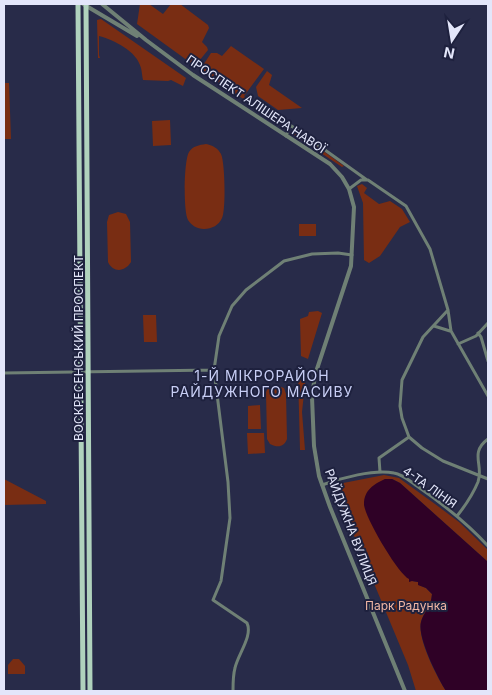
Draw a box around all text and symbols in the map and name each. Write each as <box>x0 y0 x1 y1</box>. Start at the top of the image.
north arrow <box>427 15 477 65</box>
text: N <box>442 44 456 63</box>
street label: ПРОСПЕКТ АЛІШЕРА НАВОЇ <box>183 52 329 157</box>
street label: ВОСКРЕСЕНСЬКИЙ ПРОСПЕКТ <box>71 255 86 441</box>
district label: 1-Й МІКРОРАЙОН РАЙДУЖНОГО МАСИВУ <box>171 366 353 400</box>
street label: 4-ТА ЛІНІЯ <box>400 463 460 511</box>
street label: РАЙДУЖНА ВУЛИЦЯ <box>322 467 380 587</box>
park label: Парк Радунка <box>365 598 447 613</box>

